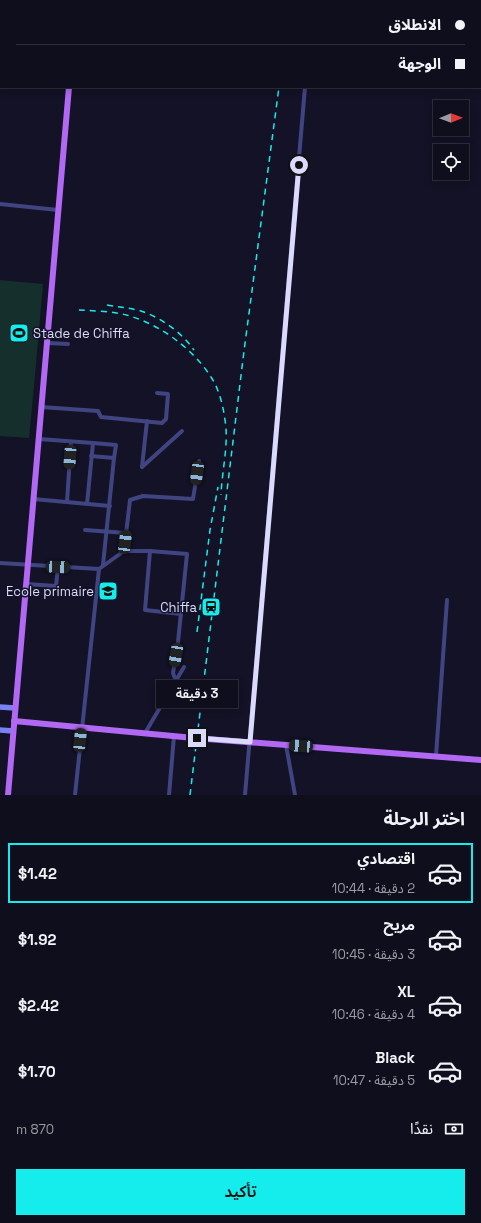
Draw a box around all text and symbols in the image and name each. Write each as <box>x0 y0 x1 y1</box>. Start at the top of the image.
text: الانطلاق <box>389 15 441 34</box>
text: الوجهة <box>398 54 441 73</box>
north arrow <box>433 100 469 136</box>
map controls <box>433 100 469 180</box>
button: locate <box>433 144 469 180</box>
route start <box>290 156 308 174</box>
sports icon: Stade de Chiffa <box>8 322 30 344</box>
place label: Stade de Chiffa <box>33 325 130 342</box>
car <box>63 445 77 469</box>
car <box>189 460 205 486</box>
car <box>118 529 132 555</box>
car <box>46 560 70 574</box>
school or university icon: Ecole primaire <box>97 580 119 602</box>
place label: Ecole primaire <box>6 583 94 600</box>
station icon: Chiffa <box>200 596 222 618</box>
place label: Chiffa <box>160 599 198 616</box>
car <box>168 642 184 668</box>
callout: 3 دقيقة <box>156 680 238 708</box>
text: 3 دقيقة <box>176 685 218 702</box>
car <box>73 727 87 753</box>
route end <box>188 729 206 747</box>
car <box>289 739 313 753</box>
text: اختر الرحلة <box>384 807 465 830</box>
text: اقتصادي <box>357 849 415 868</box>
icon: car <box>427 855 463 891</box>
text: $1.42 <box>18 864 57 883</box>
text: 2 دقيقة · 10:44 <box>332 880 415 897</box>
text: مريح <box>383 915 415 934</box>
icon: car <box>427 921 463 957</box>
text: $1.92 <box>18 930 57 949</box>
text: 3 دقيقة · 10:45 <box>332 946 415 963</box>
text: XL <box>397 982 415 1001</box>
icon: car <box>427 987 463 1023</box>
text: $2.42 <box>18 996 59 1015</box>
text: 4 دقيقة · 10:46 <box>332 1006 415 1023</box>
text: Black <box>375 1048 415 1067</box>
icon: car <box>427 1053 463 1089</box>
text: $1.70 <box>18 1062 56 1081</box>
text: 5 دقيقة · 10:47 <box>333 1072 415 1089</box>
icon: cash <box>443 1118 465 1140</box>
text: نقدًا <box>410 1119 433 1138</box>
text: 870 m <box>16 1121 54 1138</box>
button: تأكيد <box>16 1169 465 1215</box>

